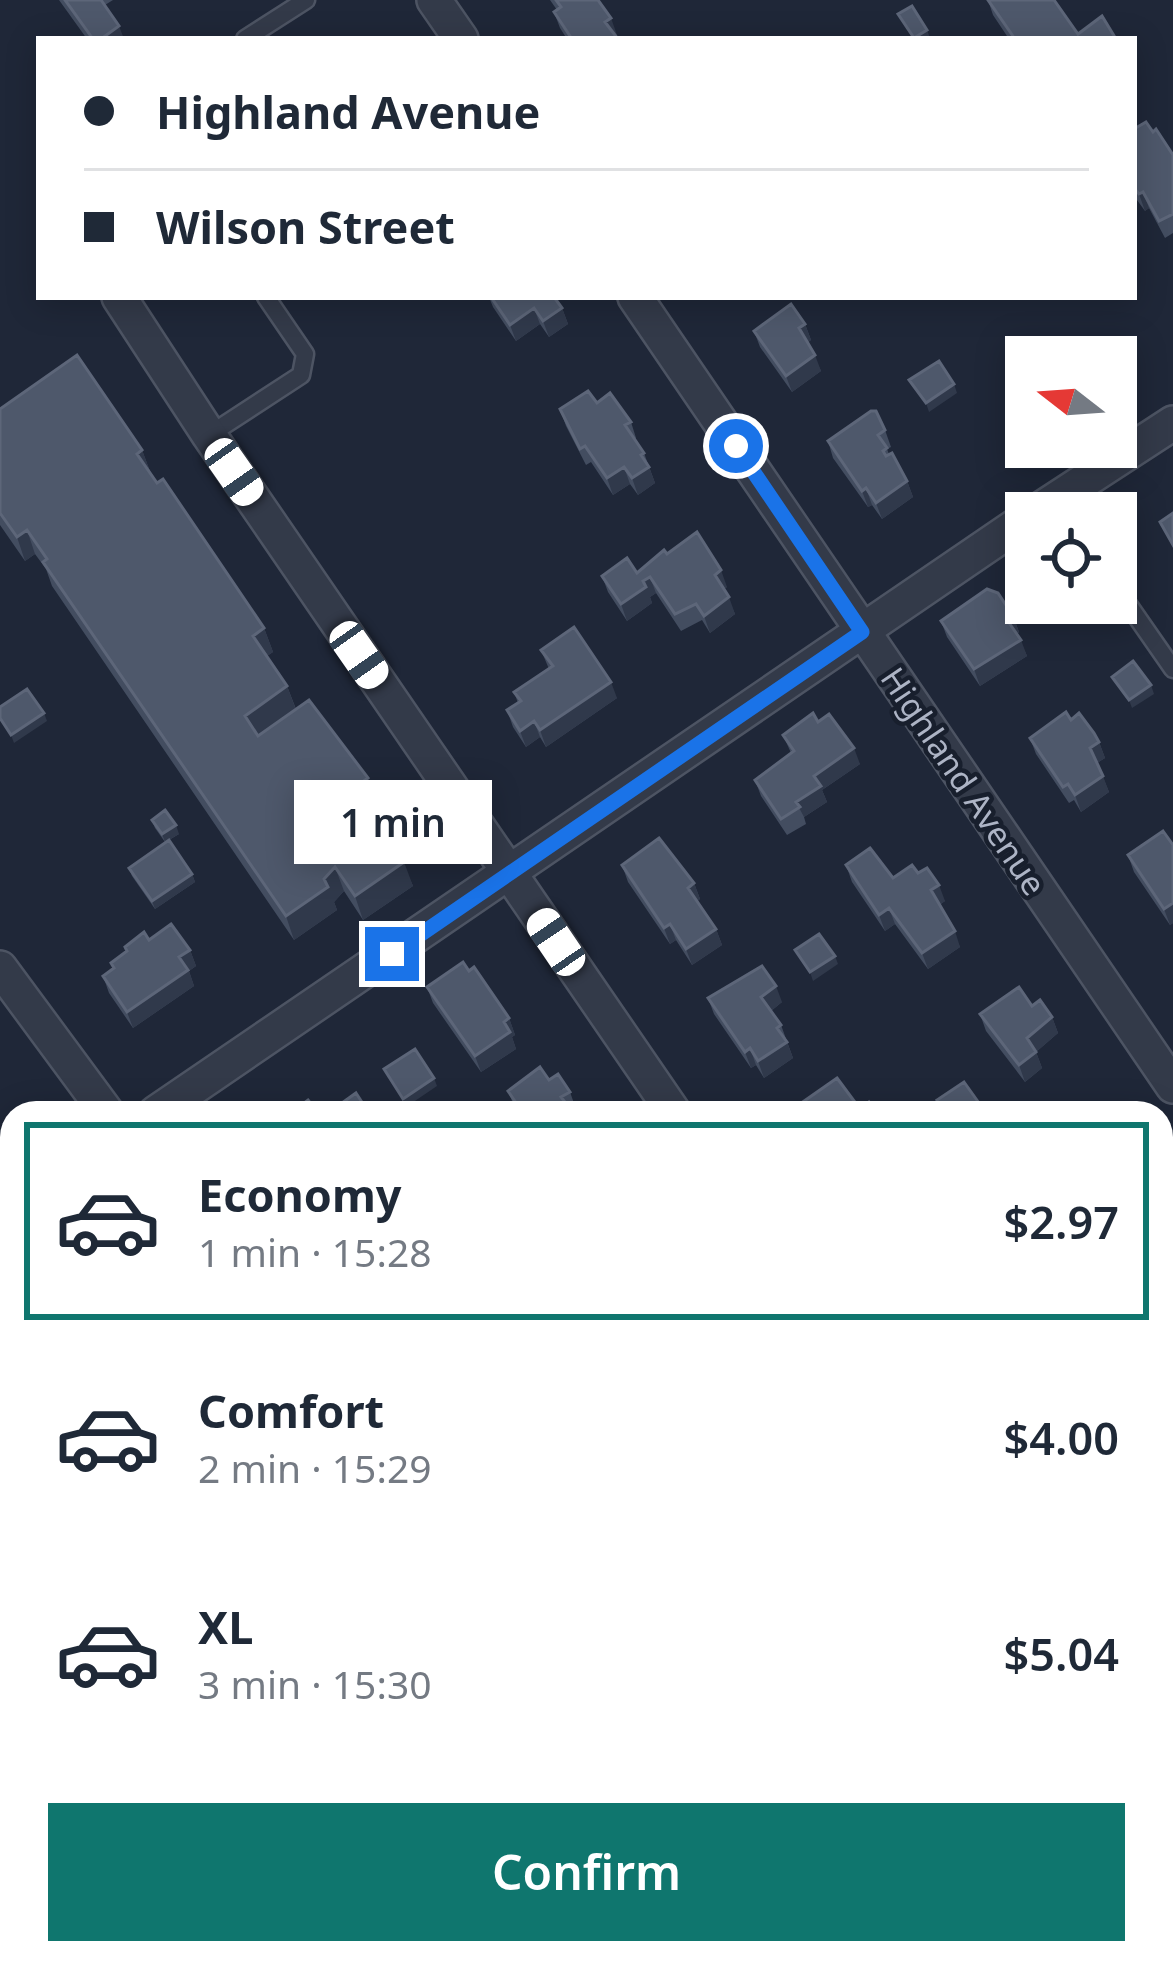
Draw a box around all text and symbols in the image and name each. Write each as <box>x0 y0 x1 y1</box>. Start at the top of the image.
text: Highland Avenue <box>156 81 540 142</box>
text: Wilson Street <box>156 196 455 257</box>
north arrow <box>1005 336 1137 468</box>
map controls <box>1005 336 1137 624</box>
route start <box>709 419 763 473</box>
car <box>199 432 269 512</box>
button: locate <box>1005 492 1137 624</box>
car <box>324 615 394 695</box>
street label: Highland Avenue <box>871 658 1057 904</box>
callout: 1 min <box>293 780 491 864</box>
text: 1 min <box>340 795 446 848</box>
car <box>521 902 591 982</box>
route end <box>365 927 419 981</box>
text: Economy <box>198 1164 402 1225</box>
icon: car <box>54 1167 162 1275</box>
text: $2.97 <box>1004 1191 1119 1252</box>
text: 1 min · 15:28 <box>198 1225 432 1278</box>
text: Comfort <box>198 1380 384 1441</box>
icon: car <box>54 1383 162 1491</box>
text: $4.00 <box>1004 1407 1119 1468</box>
text: 2 min · 15:29 <box>198 1441 432 1494</box>
text: XL <box>198 1596 253 1657</box>
icon: car <box>54 1599 162 1707</box>
text: $5.04 <box>1004 1623 1119 1684</box>
text: 3 min · 15:30 <box>198 1657 432 1710</box>
button: Confirm <box>48 1803 1125 1941</box>

